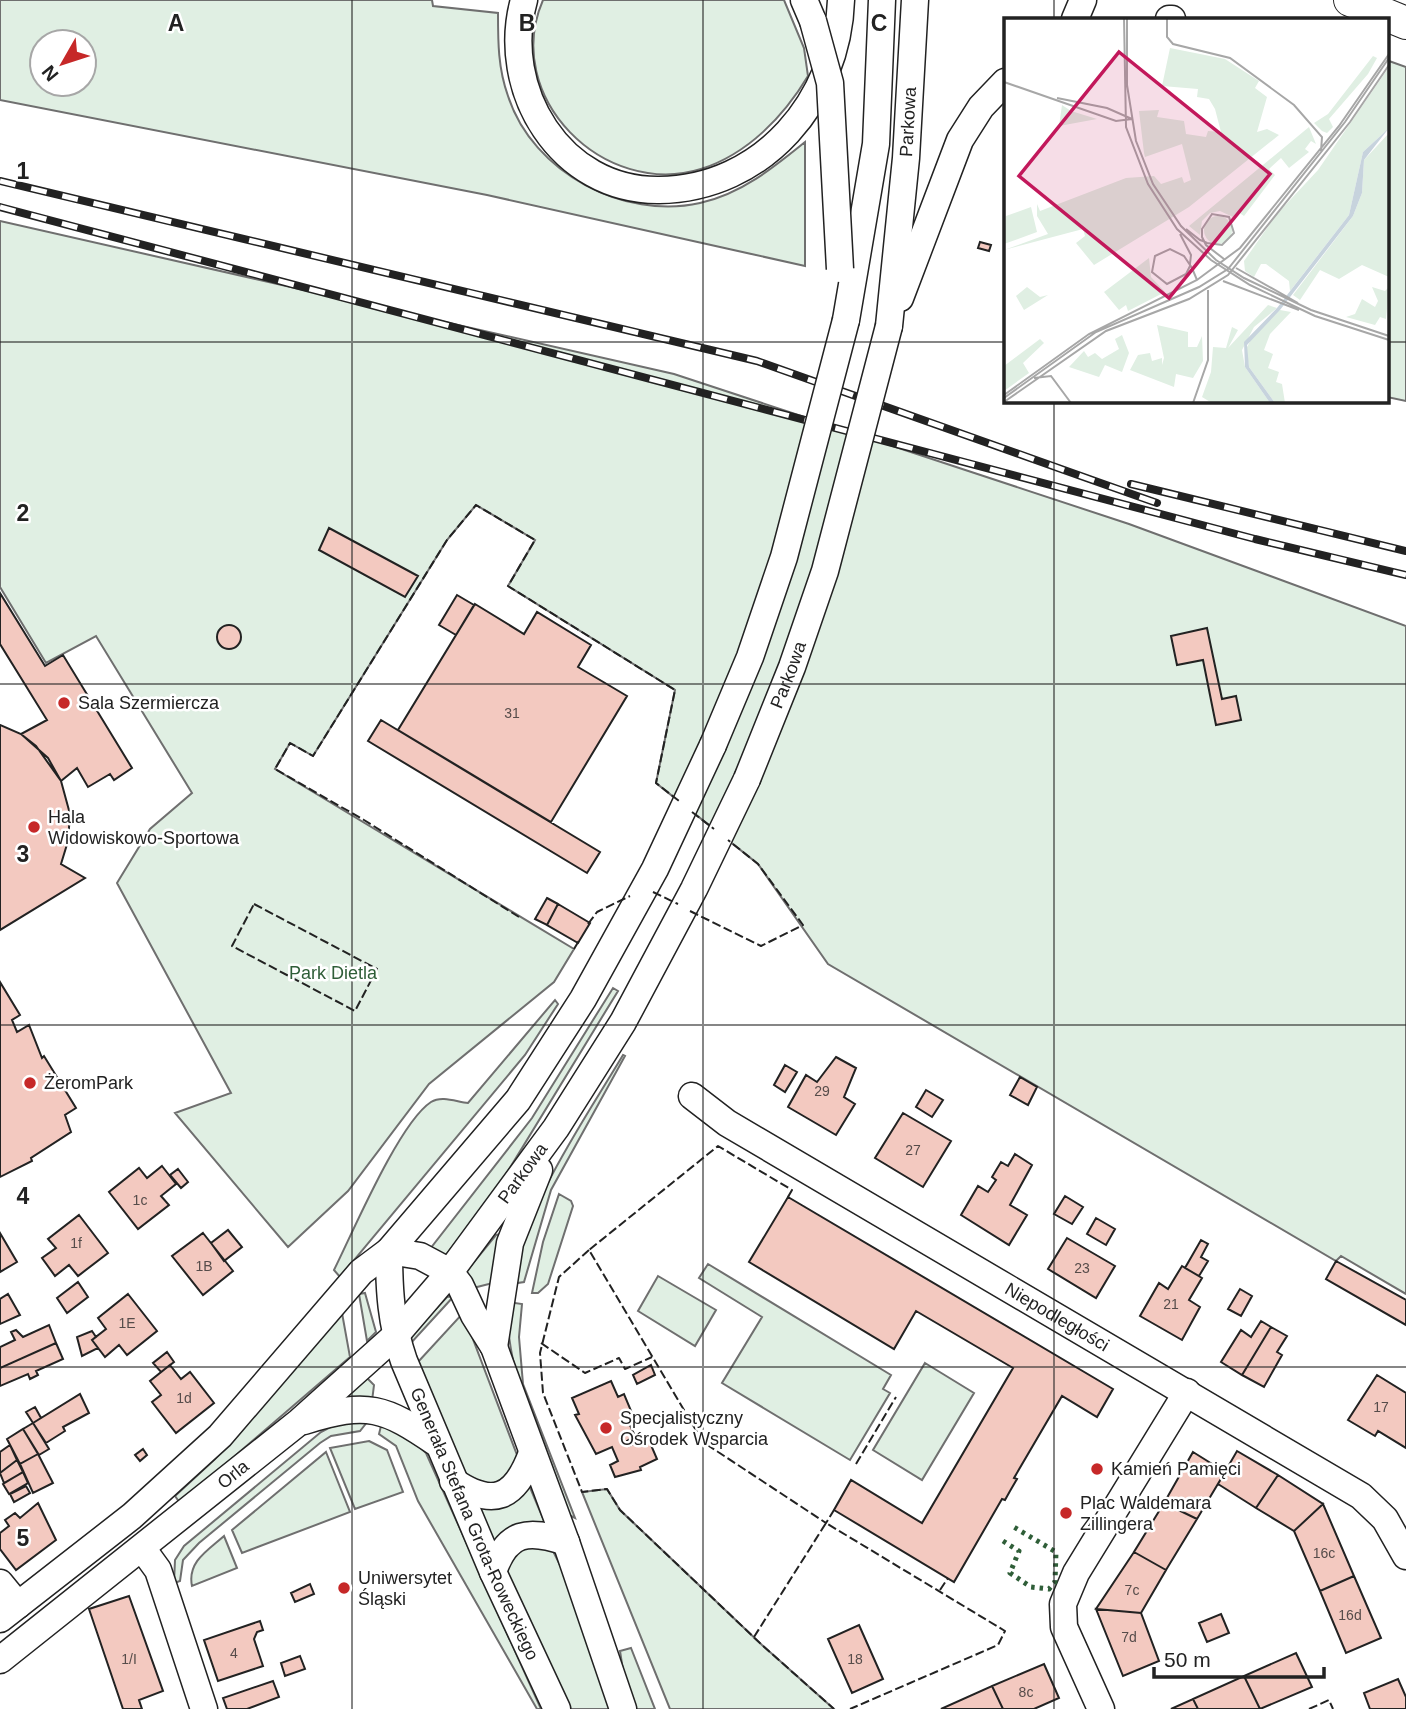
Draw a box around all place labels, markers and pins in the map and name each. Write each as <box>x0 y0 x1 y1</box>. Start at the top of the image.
place label: Sala Szermiercza <box>78 693 220 713</box>
marker: Sala Szermiercza <box>56 695 72 711</box>
place label: Hala Widowiskowo-Sportowa <box>48 807 240 848</box>
marker: Hala Widowiskowo-Sportowa <box>26 819 42 835</box>
place label: ŻeromPark <box>44 1073 134 1093</box>
marker: ŻeromPark <box>22 1075 38 1091</box>
place label: Specjalistyczny Ośrodek Wsparcia <box>620 1408 769 1449</box>
marker: Specjalistyczny Ośrodek Wsparcia <box>598 1420 614 1436</box>
place label: Kamień Pamięci <box>1111 1459 1241 1479</box>
marker: Kamień Pamięci <box>1089 1461 1105 1477</box>
place label: Plac Waldemara Zillingera <box>1080 1493 1212 1534</box>
marker: Plac Waldemara Zillingera <box>1058 1505 1074 1521</box>
place label: Uniwersytet Śląski <box>358 1568 452 1609</box>
marker: Uniwersytet Śląski <box>336 1580 352 1596</box>

